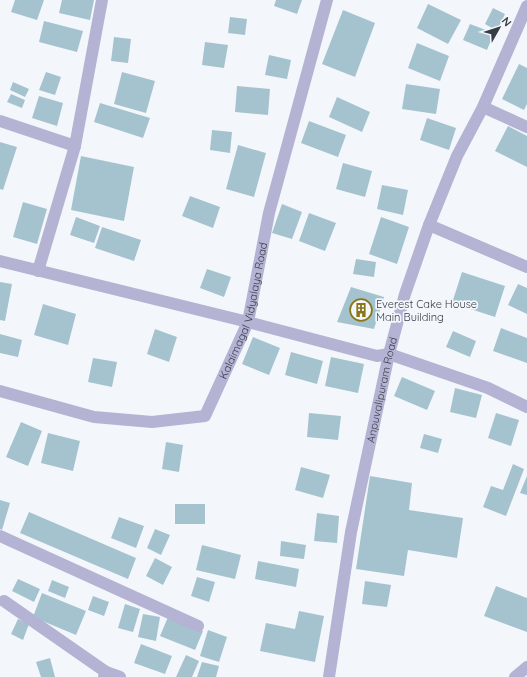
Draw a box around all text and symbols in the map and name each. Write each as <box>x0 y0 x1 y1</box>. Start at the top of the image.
north arrow <box>479 8 519 48</box>
text: N <box>499 14 515 29</box>
street label: Kalaimagal Vidyalaya Road <box>216 241 270 381</box>
building icon: Everest Cake House Main Building <box>348 297 374 323</box>
place label: Everest Cake House Main Building <box>376 297 477 324</box>
street label: Anpuvalipuram Road <box>363 335 400 444</box>

